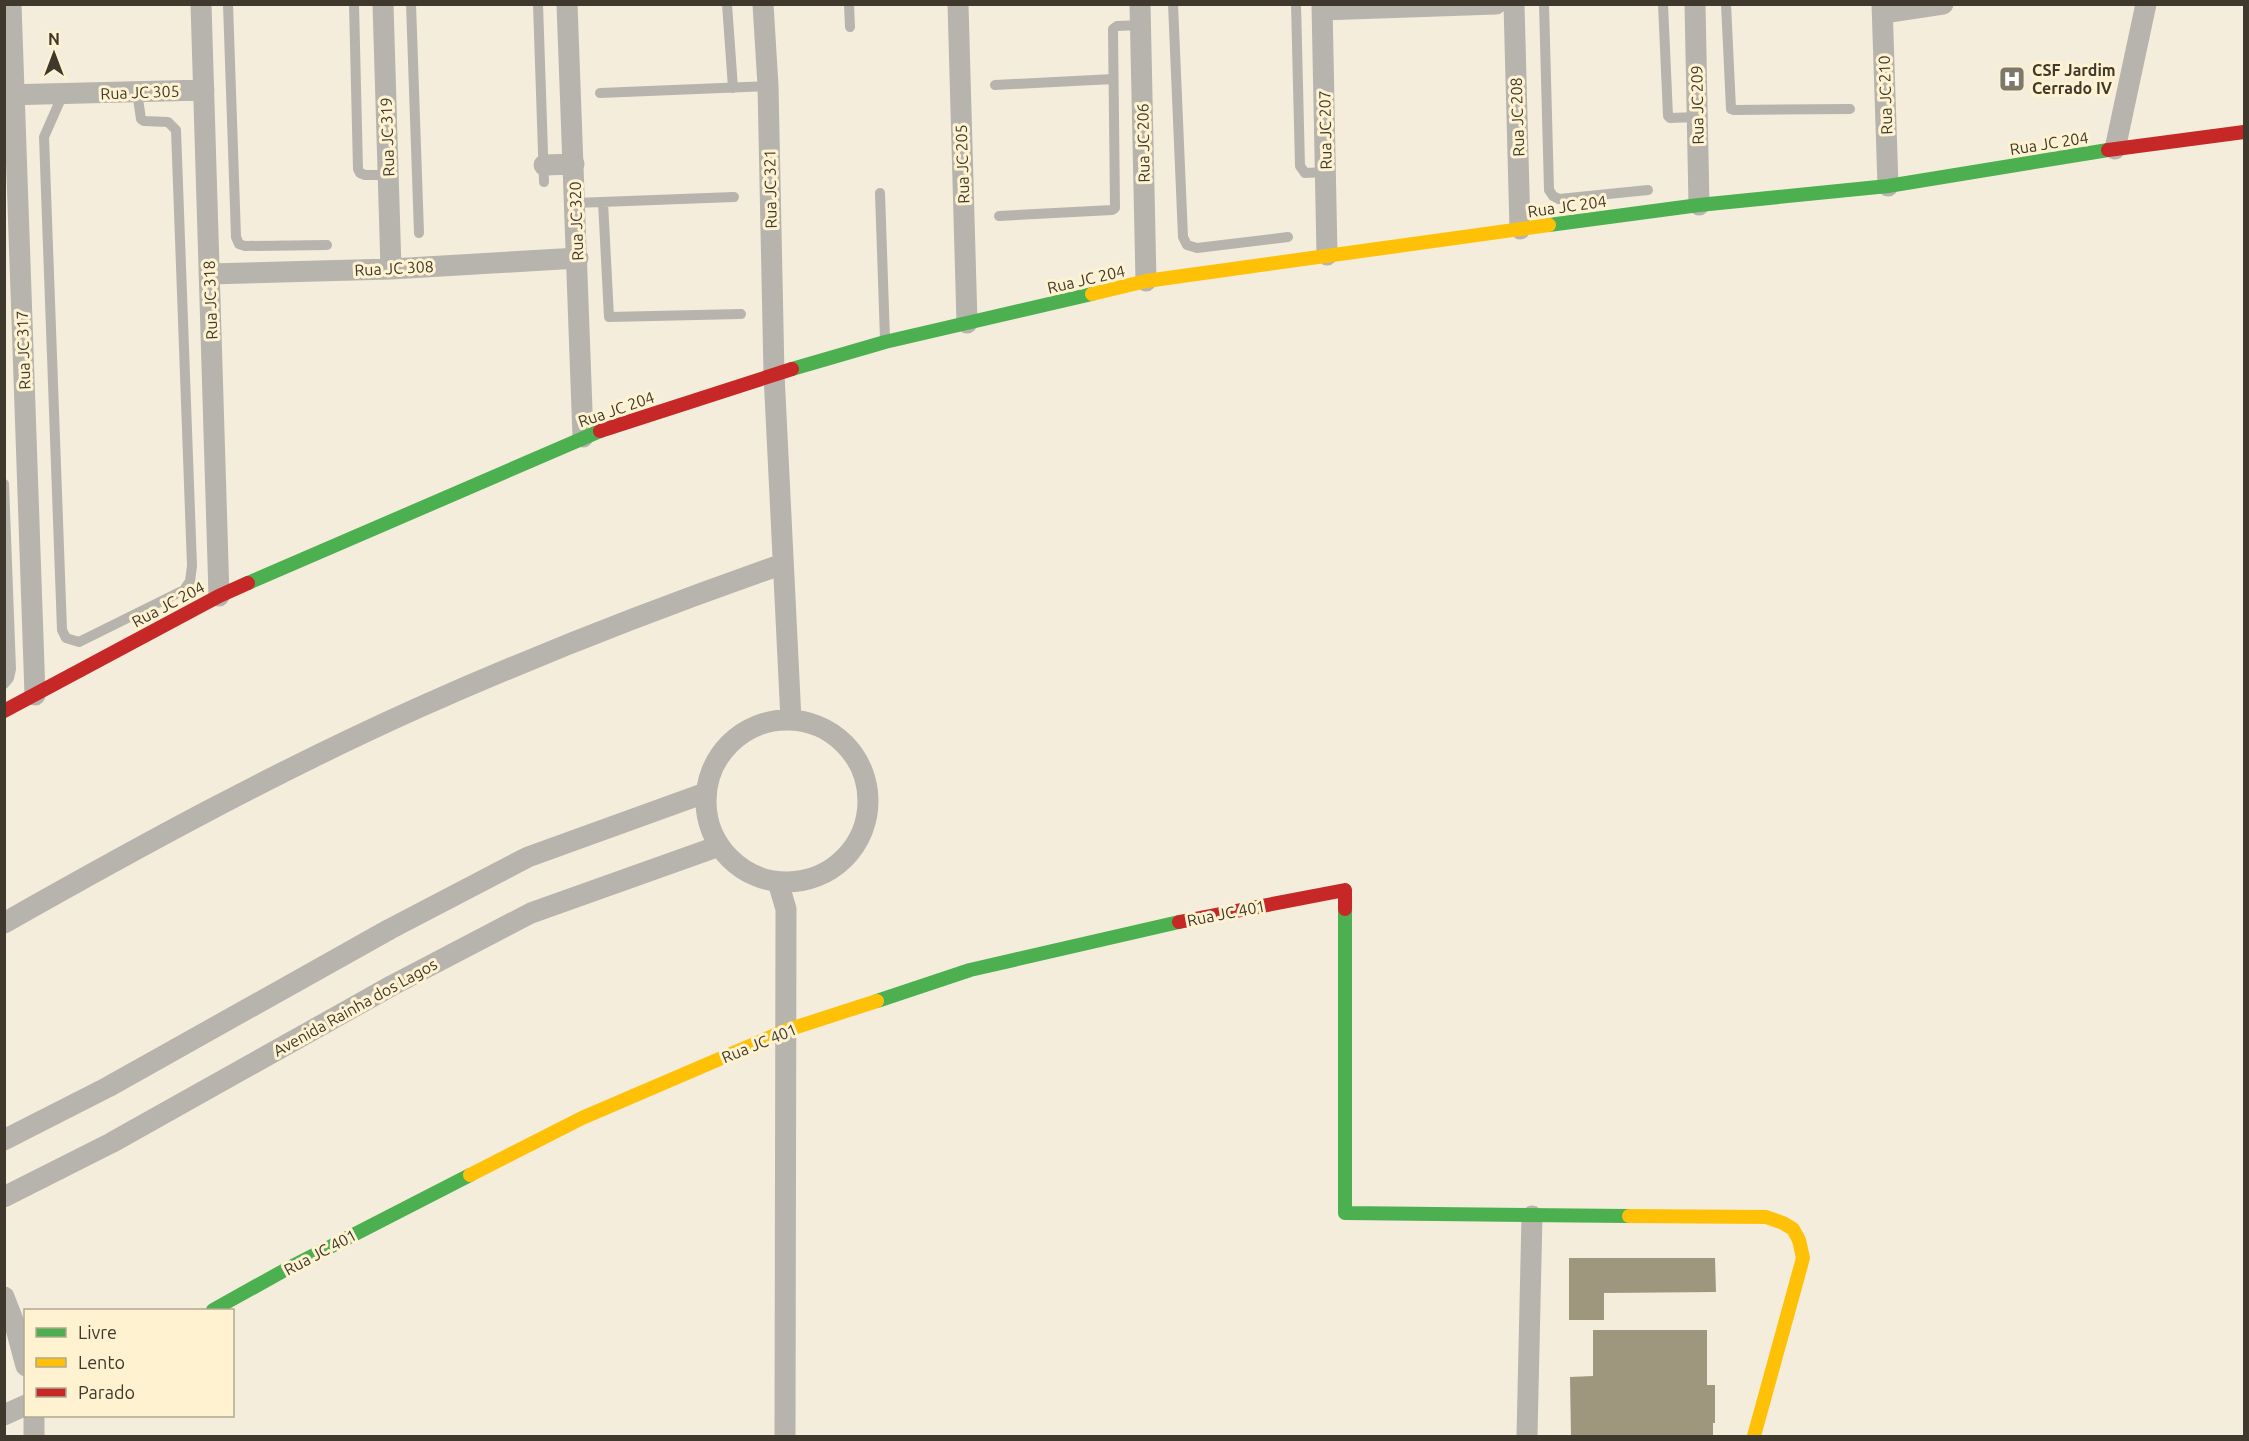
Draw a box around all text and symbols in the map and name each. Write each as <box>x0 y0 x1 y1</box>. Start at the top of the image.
north arrow <box>24 24 84 84</box>
text: N <box>48 30 60 48</box>
street label: Rua JC 210 <box>1875 55 1895 135</box>
place label: CSF Jardim Cerrado IV <box>2032 61 2116 97</box>
hospital icon: CSF Jardim Cerrado IV <box>1997 64 2027 94</box>
street label: Rua JC 209 <box>1687 65 1707 145</box>
street label: Rua JC 208 <box>1507 77 1527 157</box>
street label: Rua JC 305 <box>100 82 180 102</box>
street label: Rua JC 207 <box>1315 90 1335 170</box>
street label: Rua JC 319 <box>377 97 397 177</box>
street label: Rua JC 206 <box>1133 103 1153 183</box>
street label: Rua JC 205 <box>952 124 972 204</box>
street label: Rua JC 204 <box>2008 128 2090 158</box>
street label: Rua JC 321 <box>760 149 780 229</box>
street label: Rua JC 320 <box>566 181 586 261</box>
street label: Rua JC 204 <box>1526 192 1608 220</box>
street label: Rua JC 308 <box>354 257 434 279</box>
street label: Rua JC 318 <box>200 260 220 340</box>
street label: Rua JC 204 <box>1045 261 1127 297</box>
street label: Rua JC 317 <box>13 310 33 390</box>
street label: Rua JC 204 <box>576 388 656 430</box>
street label: Rua JC 204 <box>129 577 207 631</box>
street label: Rua JC 401 <box>1185 897 1267 929</box>
street label: Avenida Rainha dos Lagos <box>270 954 440 1060</box>
street label: Rua JC 401 <box>719 1020 799 1066</box>
street label: Rua JC 401 <box>281 1225 359 1279</box>
legend <box>24 1309 234 1417</box>
text: Livre <box>78 1322 117 1342</box>
text: Lento <box>78 1352 125 1372</box>
text: Parado <box>78 1382 135 1402</box>

